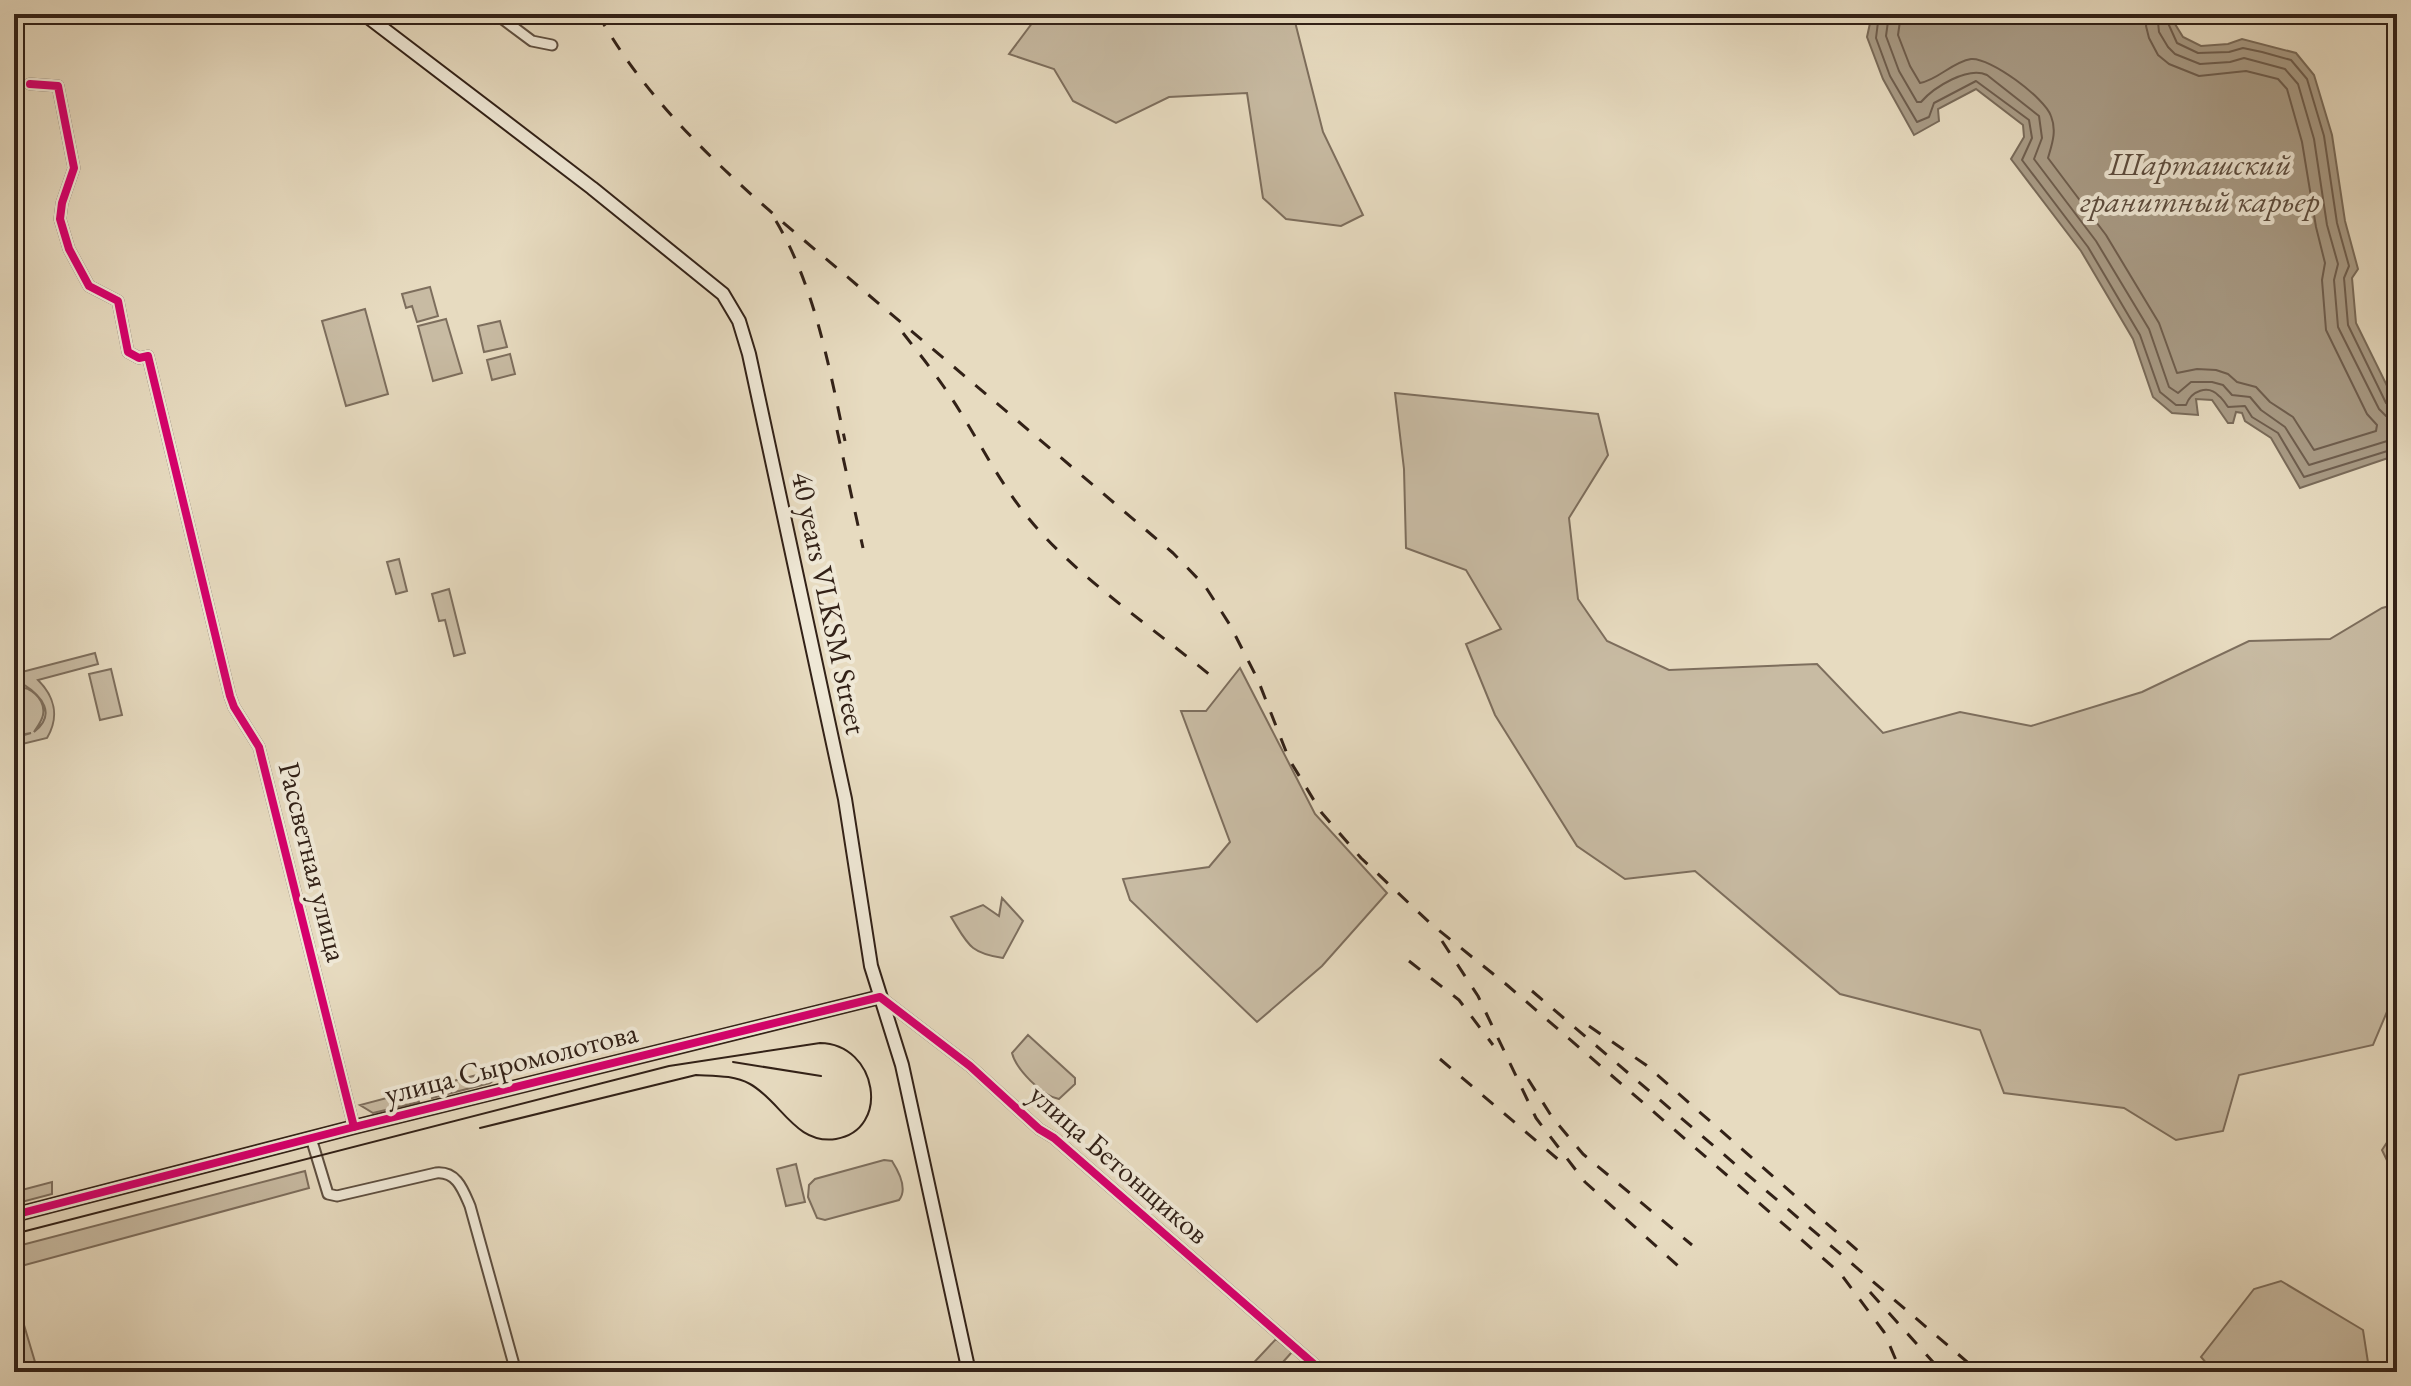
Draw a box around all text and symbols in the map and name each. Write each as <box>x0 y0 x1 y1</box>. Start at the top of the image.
water label: Шарташский гранитный карьер <box>2080 143 2319 222</box>
street label: 40 years VLKSM Street <box>783 468 876 738</box>
street label: Рассветная улица <box>270 758 357 966</box>
street label: улица Сыромолотова <box>380 1012 642 1113</box>
street label: улица Бетонщиков <box>1021 1075 1217 1252</box>

